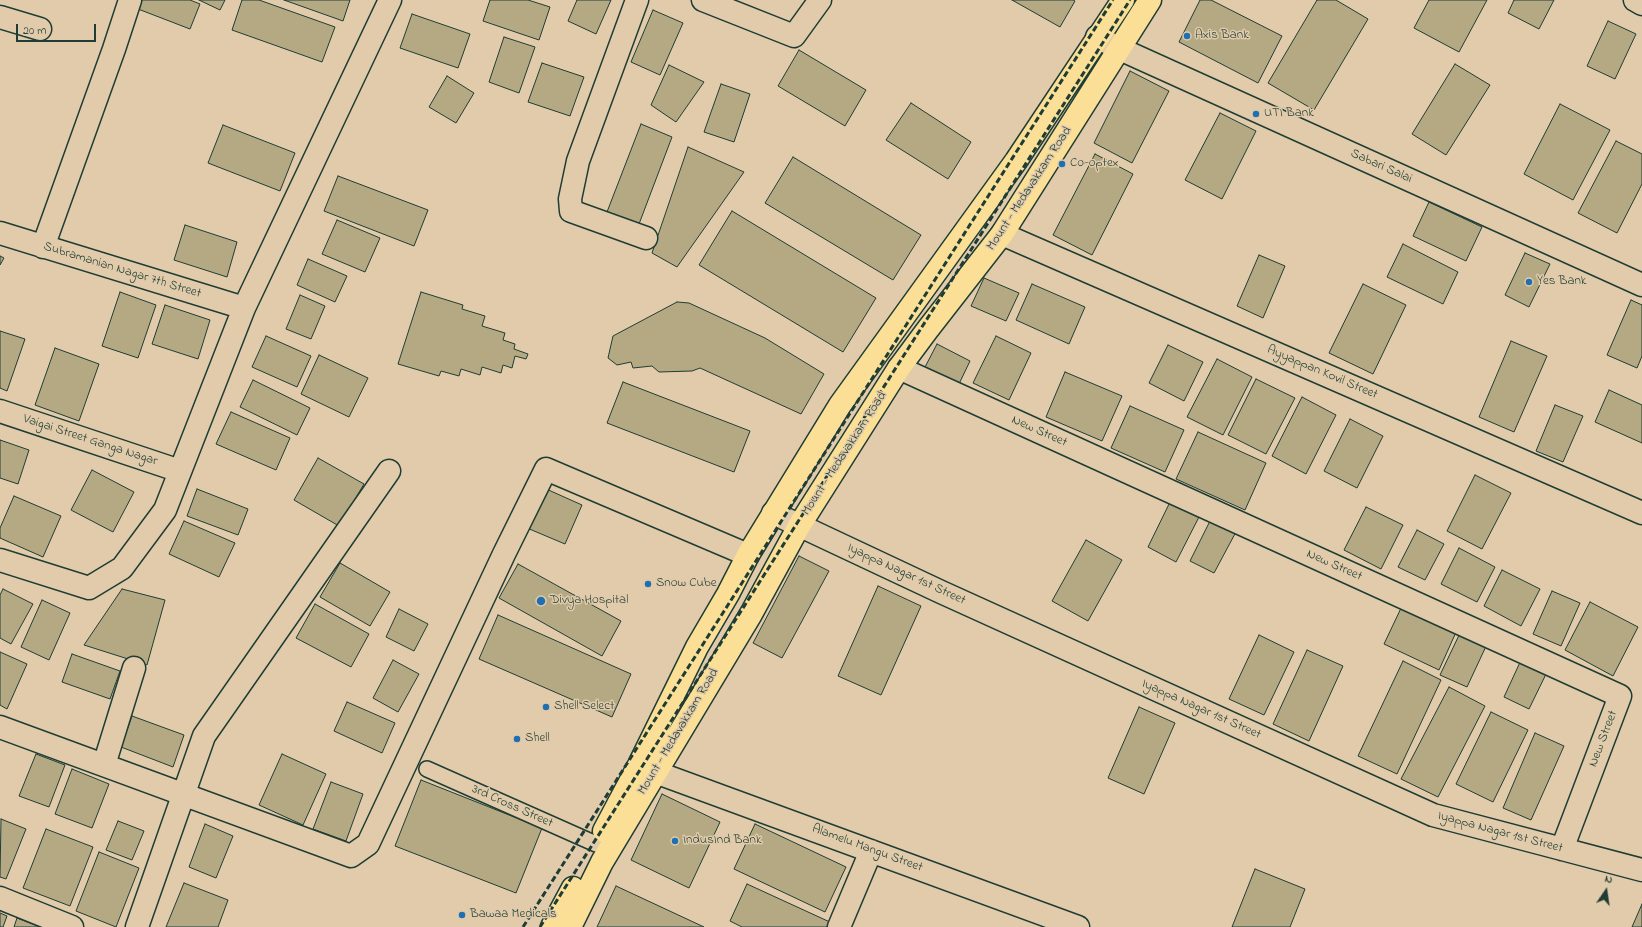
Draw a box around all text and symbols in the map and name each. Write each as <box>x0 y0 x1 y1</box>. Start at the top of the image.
scale bar <box>18 16 98 42</box>
text: 20 m <box>23 22 46 40</box>
place label: Axis Bank <box>1195 28 1249 44</box>
marker: Axis Bank <box>1182 31 1192 41</box>
place label: UTI Bank <box>1264 106 1314 122</box>
marker: UTI Bank <box>1251 109 1261 119</box>
street label: Mount - Medavakkam Road <box>984 124 1076 254</box>
street label: Sabari Salai <box>1348 146 1414 188</box>
place label: Co-optex <box>1070 156 1119 172</box>
marker: Co-optex <box>1057 159 1067 169</box>
street label: Subramanian Nagar 7th Street <box>41 240 203 302</box>
place label: Yes Bank <box>1537 274 1587 290</box>
marker: Yes Bank <box>1524 277 1534 287</box>
street label: Ayyappan Kovil Street <box>1264 343 1380 403</box>
street label: Mount - Medavakkam Road <box>799 389 891 519</box>
street label: Vaigai Street Ganga Nagar <box>21 412 159 470</box>
street label: New Street <box>1009 413 1069 451</box>
street label: Iyappa Nagar 1st Street <box>844 541 968 609</box>
street label: New Street <box>1304 547 1364 585</box>
place label: Snow Cube <box>656 576 717 592</box>
marker: Snow Cube <box>643 579 653 589</box>
place label: Divya Hospital <box>550 593 628 609</box>
marker: Divya Hospital <box>535 595 547 607</box>
street label: Mount - Medavakkam Road <box>635 666 723 798</box>
street label: Iyappa Nagar 1st Street <box>1139 677 1263 743</box>
place label: Shell Select <box>554 699 614 715</box>
marker: Shell Select <box>541 702 551 712</box>
street label: New Street <box>1586 709 1622 769</box>
place label: Shell <box>525 731 550 747</box>
marker: Shell <box>512 734 522 744</box>
street label: 3rd Cross Street <box>469 782 555 832</box>
street label: Iyappa Nagar 1st Street <box>1436 809 1564 857</box>
street label: Alamelu Mangu Street <box>810 822 924 876</box>
place label: IndusInd Bank <box>683 833 762 849</box>
marker: IndusInd Bank <box>670 836 680 846</box>
north arrow <box>1586 871 1626 911</box>
text: N <box>1603 871 1614 888</box>
place label: Bawaa Medicals <box>470 907 557 923</box>
marker: Bawaa Medicals <box>457 910 467 920</box>

